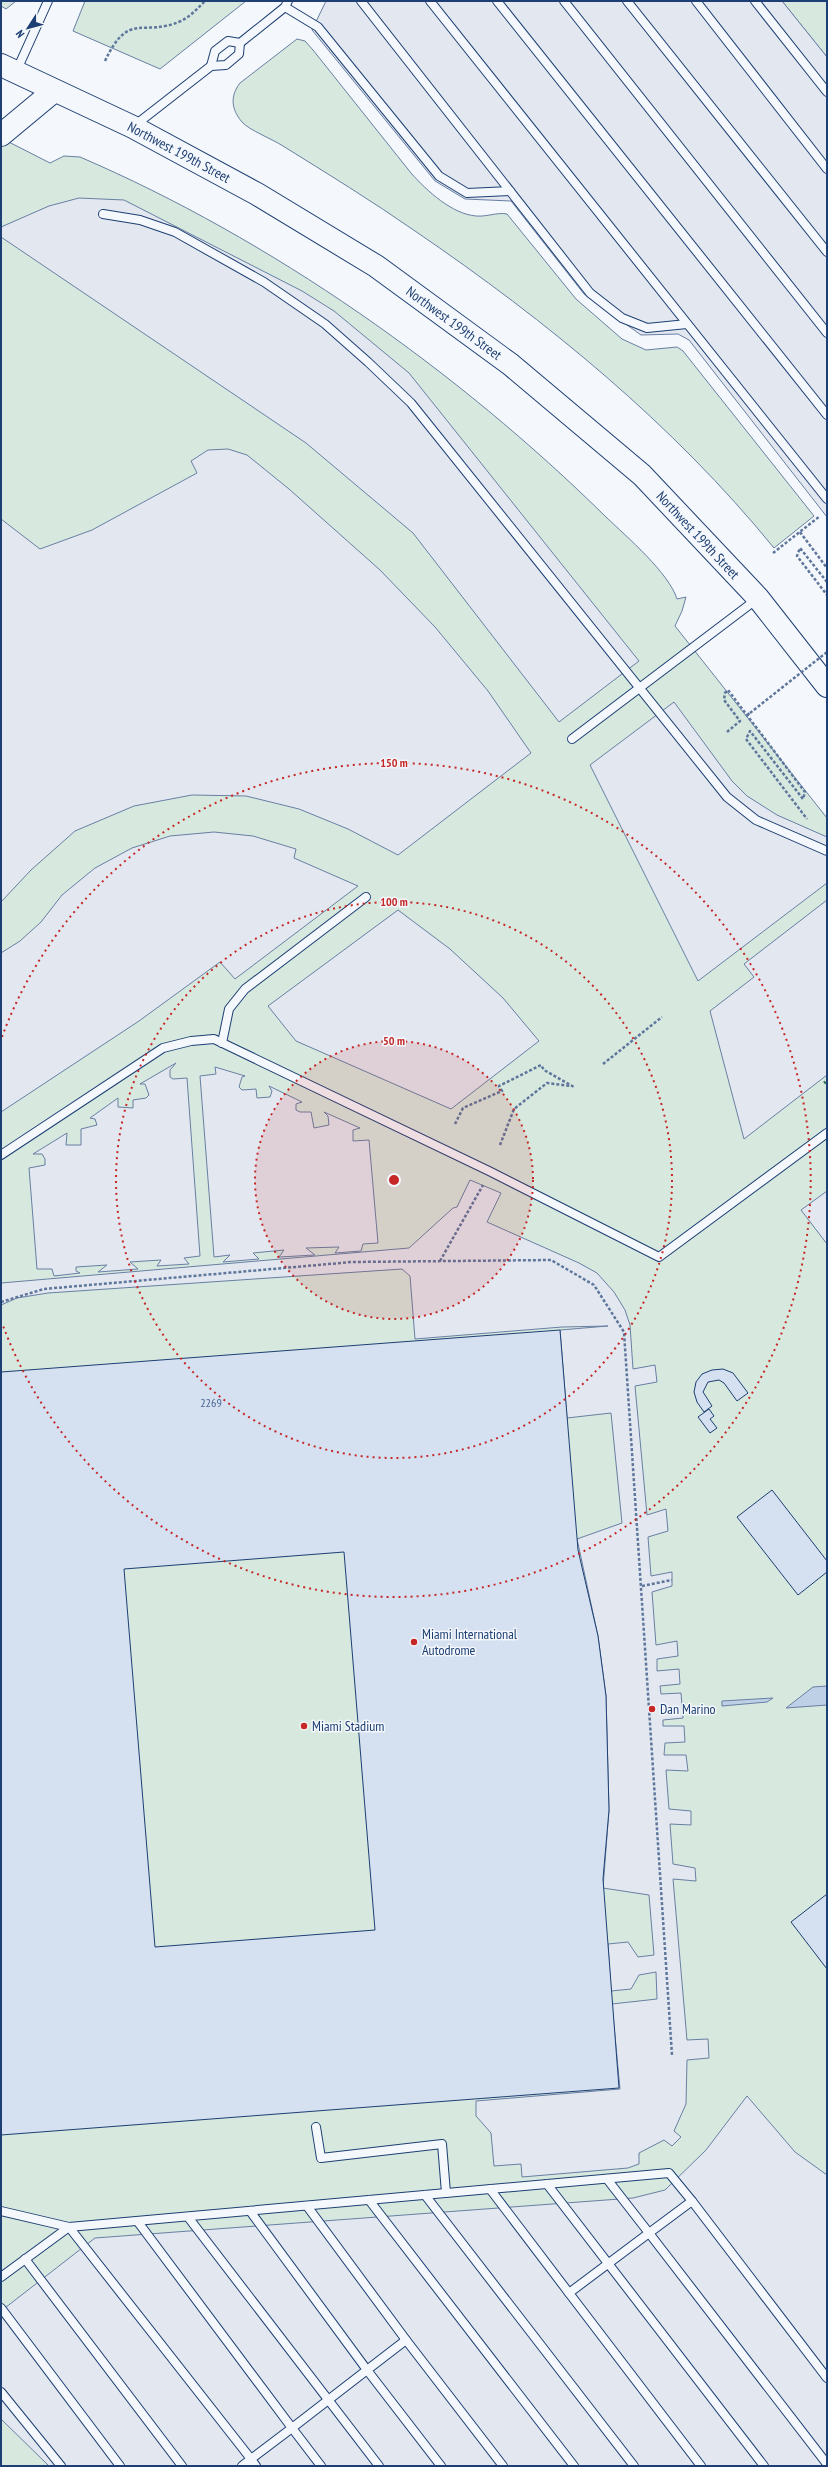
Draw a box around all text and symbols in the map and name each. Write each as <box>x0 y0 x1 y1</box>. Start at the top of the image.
north arrow <box>8 8 48 48</box>
text: N <box>12 27 27 40</box>
street label: Northwest 199th Street <box>124 117 234 187</box>
street label: Northwest 199th Street <box>403 282 506 364</box>
street label: Northwest 199th Street <box>653 487 744 583</box>
text: 150 m <box>380 755 408 770</box>
text: 100 m <box>380 894 408 909</box>
text: 50 m <box>383 1033 405 1048</box>
centre of rings <box>387 1173 401 1187</box>
house number: 2269 <box>200 1395 222 1410</box>
place label: Miami International Autodrome <box>422 1625 518 1659</box>
marker: Miami International Autodrome <box>409 1637 419 1647</box>
place label: Dan Marino <box>660 1700 716 1718</box>
marker: Dan Marino <box>647 1704 657 1714</box>
place label: Miami Stadium <box>312 1717 384 1735</box>
marker: Miami Stadium <box>299 1721 309 1731</box>

